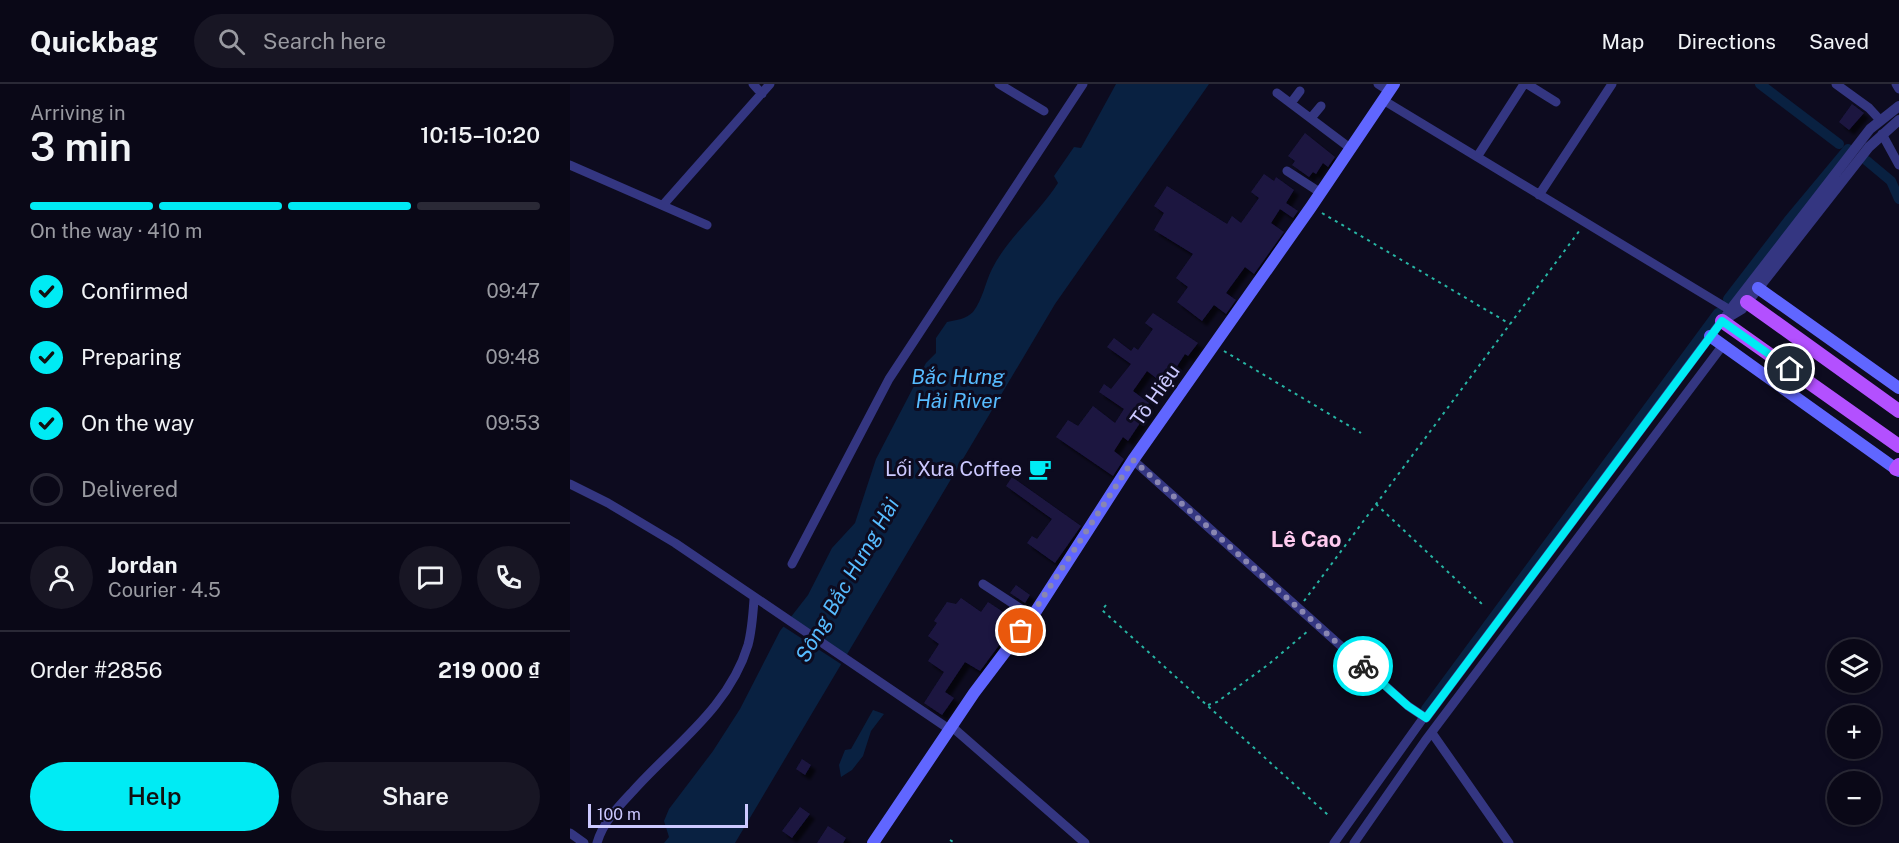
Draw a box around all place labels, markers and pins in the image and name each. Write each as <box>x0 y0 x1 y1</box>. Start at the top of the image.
pin <box>1764 343 1815 394</box>
cafe icon: Lối Xưa Coffee <box>1027 456 1053 482</box>
place label: Lối Xưa Coffee <box>885 457 1022 481</box>
pin <box>995 605 1046 656</box>

